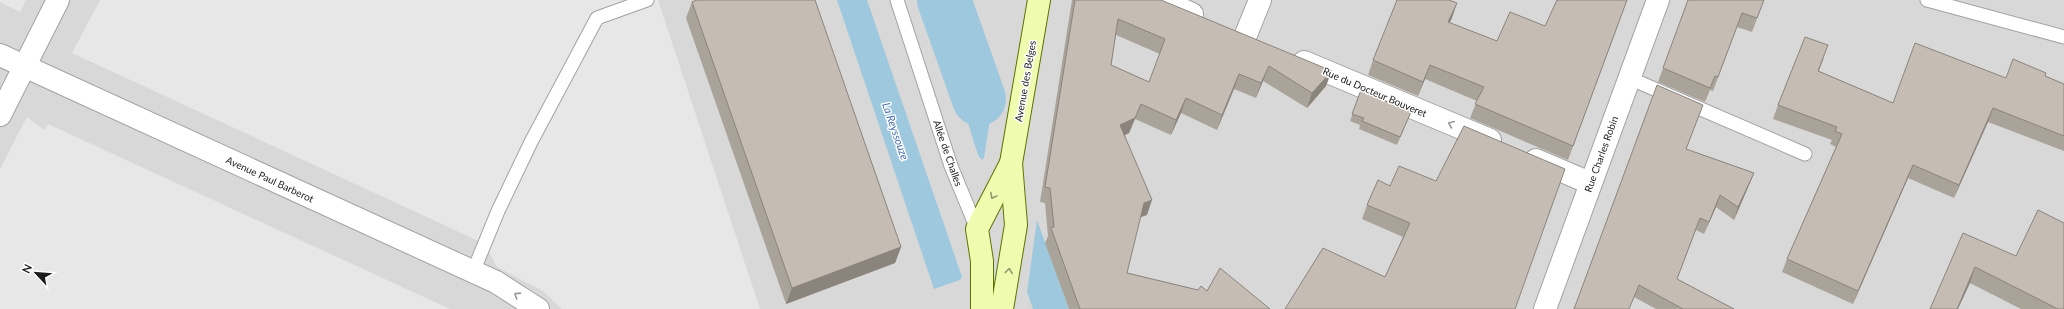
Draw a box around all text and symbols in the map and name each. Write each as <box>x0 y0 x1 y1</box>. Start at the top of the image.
street label: Avenue des Belges <box>1012 39 1038 123</box>
street label: Rue du Docteur Bouveret <box>1321 65 1429 120</box>
water label: La Reyssouze <box>880 101 912 161</box>
street label: Rue Charles Robin <box>1582 114 1620 194</box>
street label: Allée de Challes <box>931 118 965 188</box>
one-way arrow <box>1448 121 1456 129</box>
street label: Avenue Paul Barberot <box>224 153 316 205</box>
one-way arrow <box>990 192 998 199</box>
north arrow <box>16 253 56 293</box>
text: N <box>19 262 34 275</box>
one-way arrow <box>1004 268 1013 274</box>
one-way arrow <box>514 292 521 300</box>

